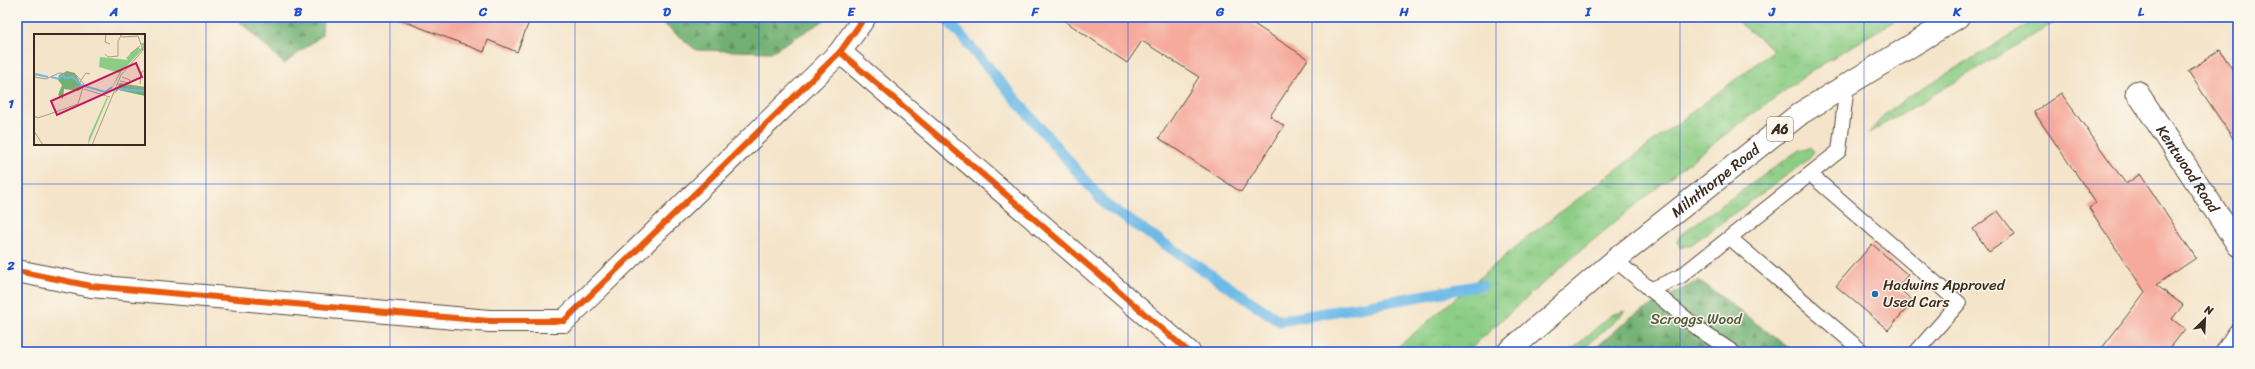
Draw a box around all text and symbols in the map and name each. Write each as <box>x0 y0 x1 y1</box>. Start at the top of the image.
text: A <box>109 0 118 23</box>
text: B <box>294 0 303 23</box>
text: C <box>478 0 488 23</box>
text: D <box>663 0 671 23</box>
text: E <box>847 0 856 23</box>
text: F <box>1030 0 1039 23</box>
text: G <box>1215 0 1225 23</box>
text: H <box>1398 0 1409 23</box>
text: I <box>1584 0 1592 23</box>
text: J <box>1768 0 1776 23</box>
text: K <box>1952 0 1962 23</box>
text: L <box>2138 0 2145 23</box>
inset map <box>34 34 145 145</box>
text: 1 <box>8 92 14 115</box>
road number: A6 <box>1767 117 1793 141</box>
street label: Kentwood Road <box>2149 120 2227 219</box>
street label: Milnthorpe Road <box>1665 136 1767 224</box>
text: 2 <box>6 254 15 277</box>
place label: Hadwins Approved Used Cars <box>1883 272 2006 315</box>
marker: Hadwins Approved Used Cars <box>1870 289 1880 299</box>
north arrow <box>2185 299 2225 339</box>
text: N <box>2201 300 2217 321</box>
park label: Scroggs Wood <box>1650 306 1743 332</box>

